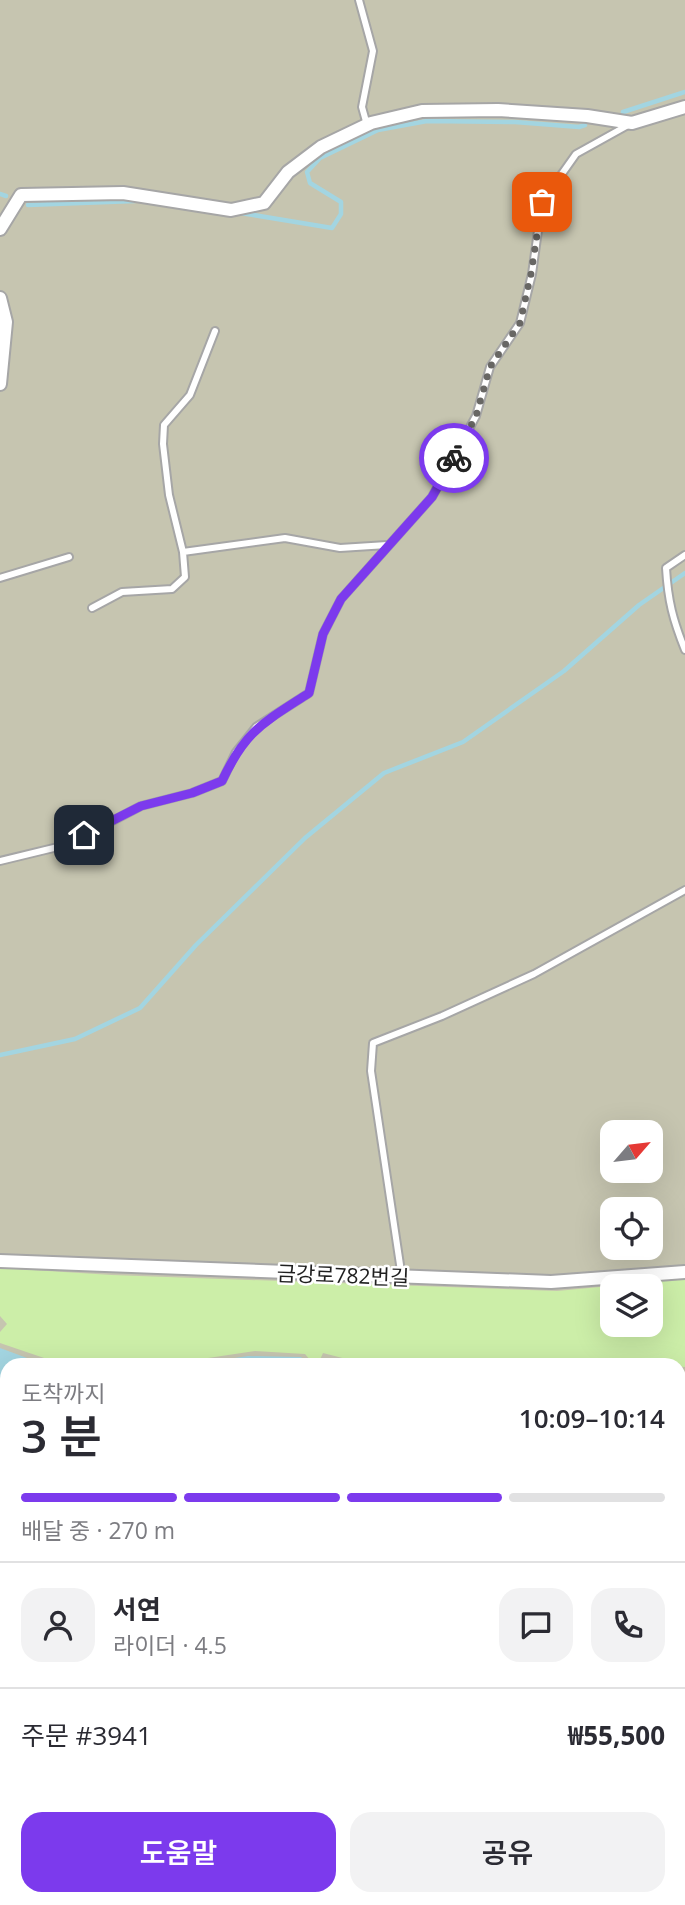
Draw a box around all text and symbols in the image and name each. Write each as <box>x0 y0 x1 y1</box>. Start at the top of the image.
pin <box>512 172 572 232</box>
icon: bag <box>523 183 561 221</box>
courier <box>419 423 489 493</box>
icon: bike <box>435 439 473 477</box>
pin <box>54 805 114 865</box>
icon: home <box>65 816 103 854</box>
north arrow <box>600 1120 663 1183</box>
map controls <box>600 1120 663 1337</box>
button: locate <box>600 1197 663 1260</box>
street label: 금강로782번길 <box>276 1259 410 1291</box>
button: layers <box>600 1274 663 1337</box>
text: 도착까지 <box>21 1377 106 1409</box>
text: 10:09–10:14 <box>519 1400 665 1436</box>
text: 3 분 <box>21 1404 102 1466</box>
text: 배달 중 · 270 m <box>21 1514 175 1546</box>
button: person <box>21 1588 95 1662</box>
button: chat <box>499 1588 573 1662</box>
button: phone <box>591 1588 665 1662</box>
text: 서연 <box>113 1591 161 1627</box>
text: 라이더 · 4.5 <box>113 1629 227 1661</box>
text: 주문 #3941 <box>21 1717 152 1753</box>
text: ₩55,500 <box>568 1717 665 1753</box>
button: 도움말 <box>21 1812 336 1892</box>
button: 공유 <box>350 1812 665 1892</box>

